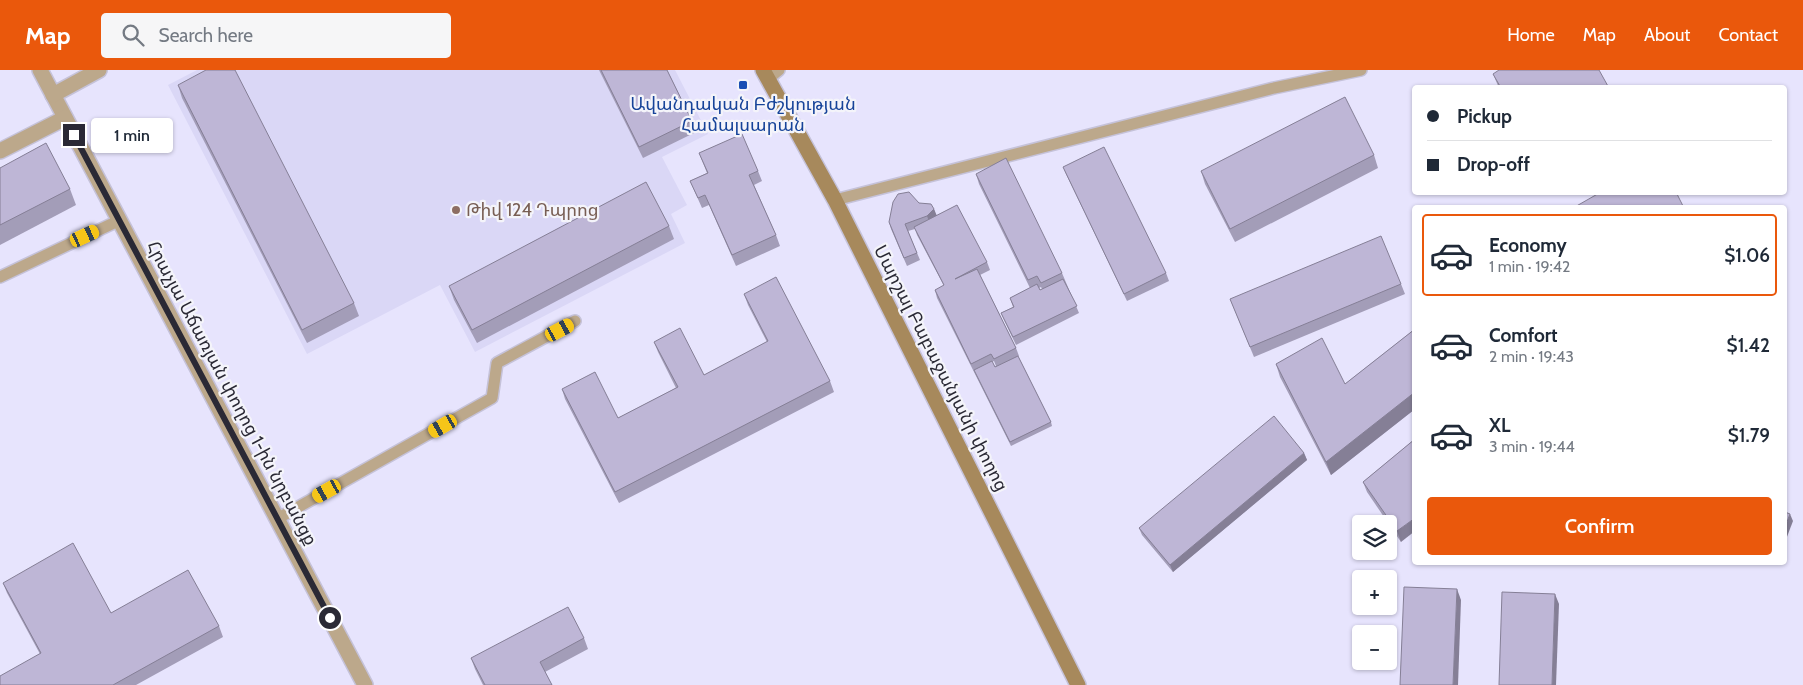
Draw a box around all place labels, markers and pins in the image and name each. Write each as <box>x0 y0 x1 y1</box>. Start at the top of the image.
marker: Ավանդական Բժշկության Համալսարան <box>737 79 749 91</box>
place label: Ավանդական Բժշկության Համալսարան <box>630 93 856 136</box>
place label: Թիվ 124 Դպրոց <box>466 199 599 221</box>
marker: Թիվ 124 Դպրոց <box>450 204 462 216</box>

